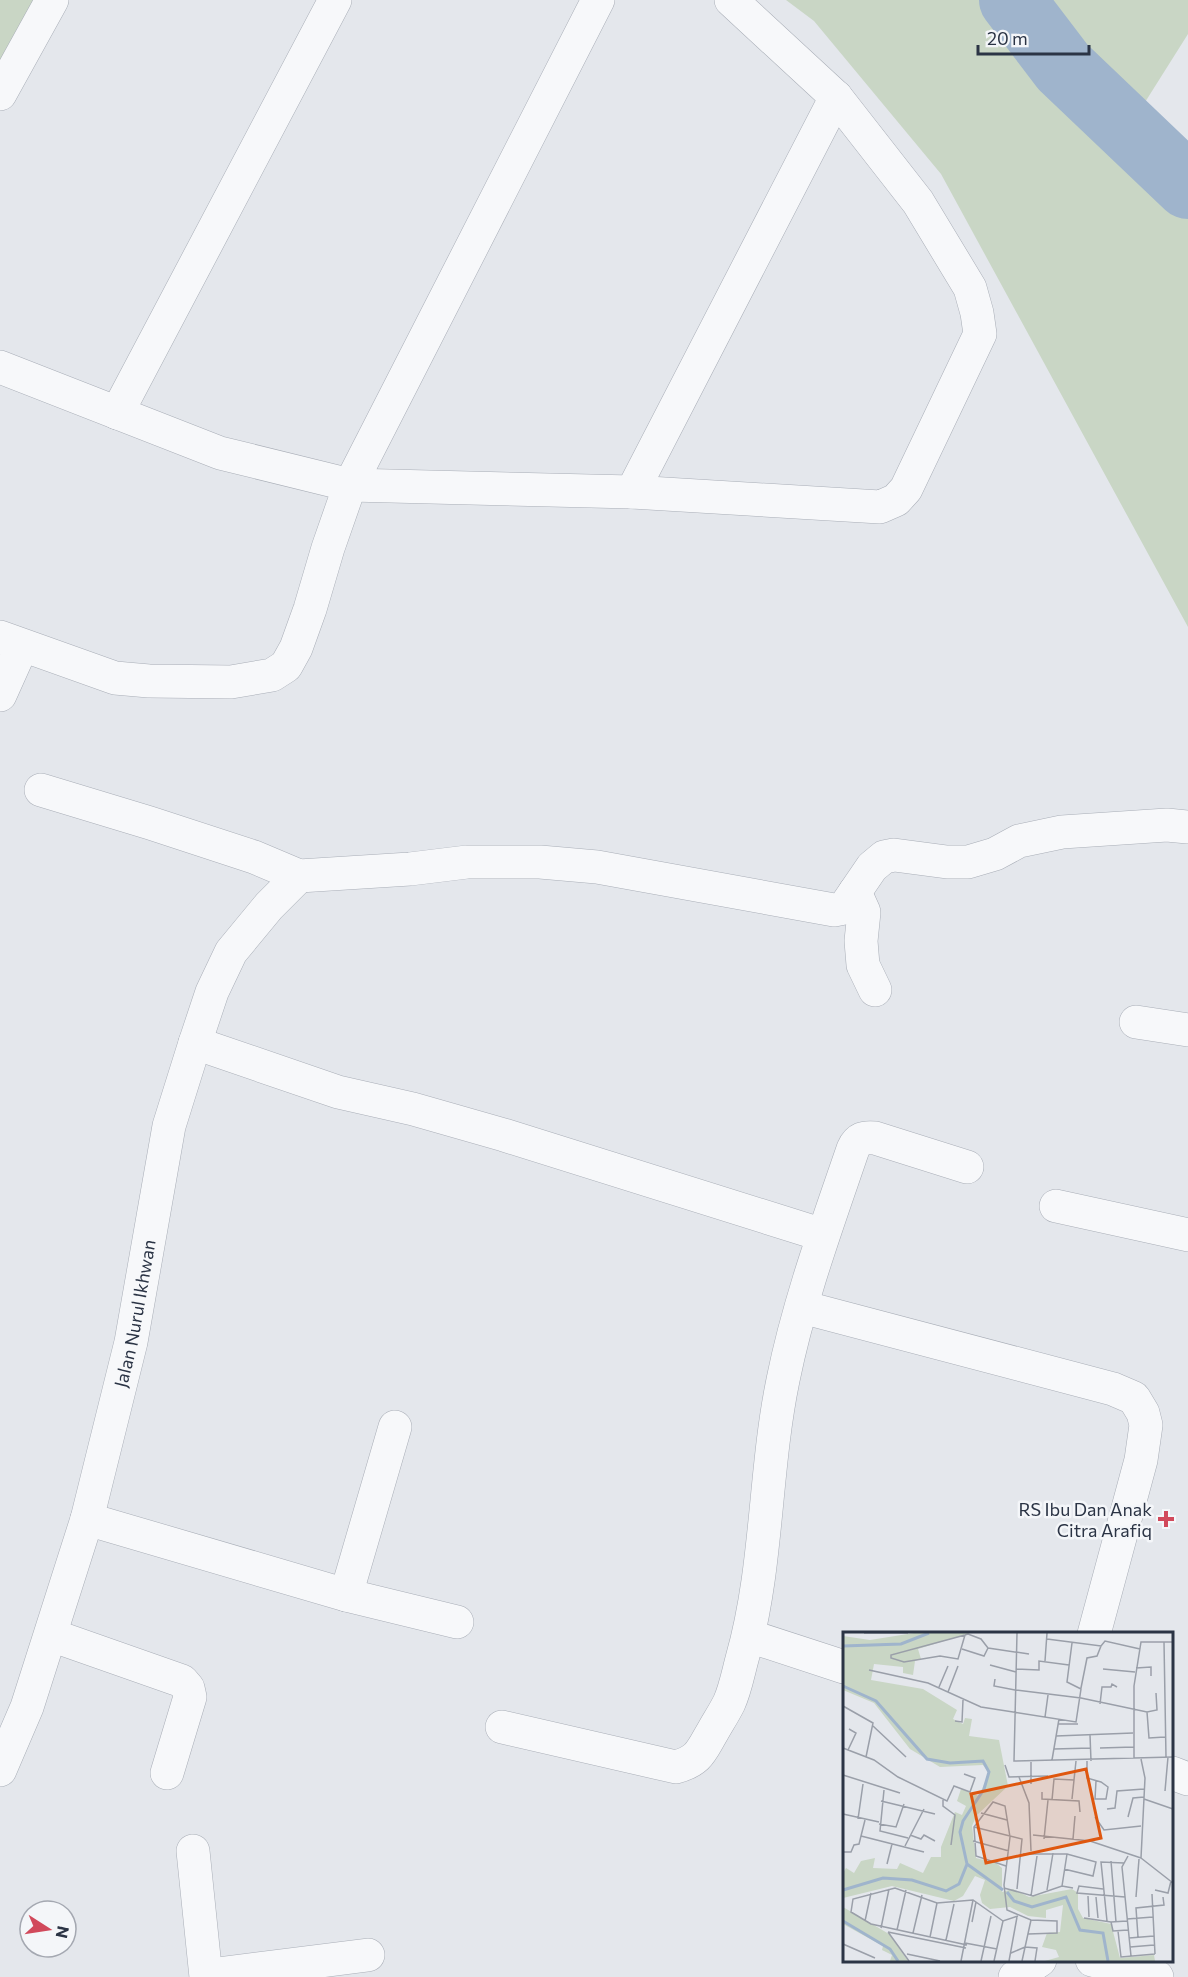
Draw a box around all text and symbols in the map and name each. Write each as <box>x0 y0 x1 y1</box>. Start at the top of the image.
scale bar <box>978 18 1089 56</box>
text: 20 m <box>987 27 1028 49</box>
street label: Jalan Nurul Ikhwan <box>109 1238 160 1390</box>
place label: RS Ibu Dan Anak Citra Arafiq <box>1018 1498 1152 1541</box>
marker: RS Ibu Dan Anak Citra Arafiq <box>1157 1510 1175 1528</box>
inset map <box>843 1632 1173 1962</box>
north arrow <box>18 1899 78 1959</box>
text: N <box>53 1924 74 1940</box>

